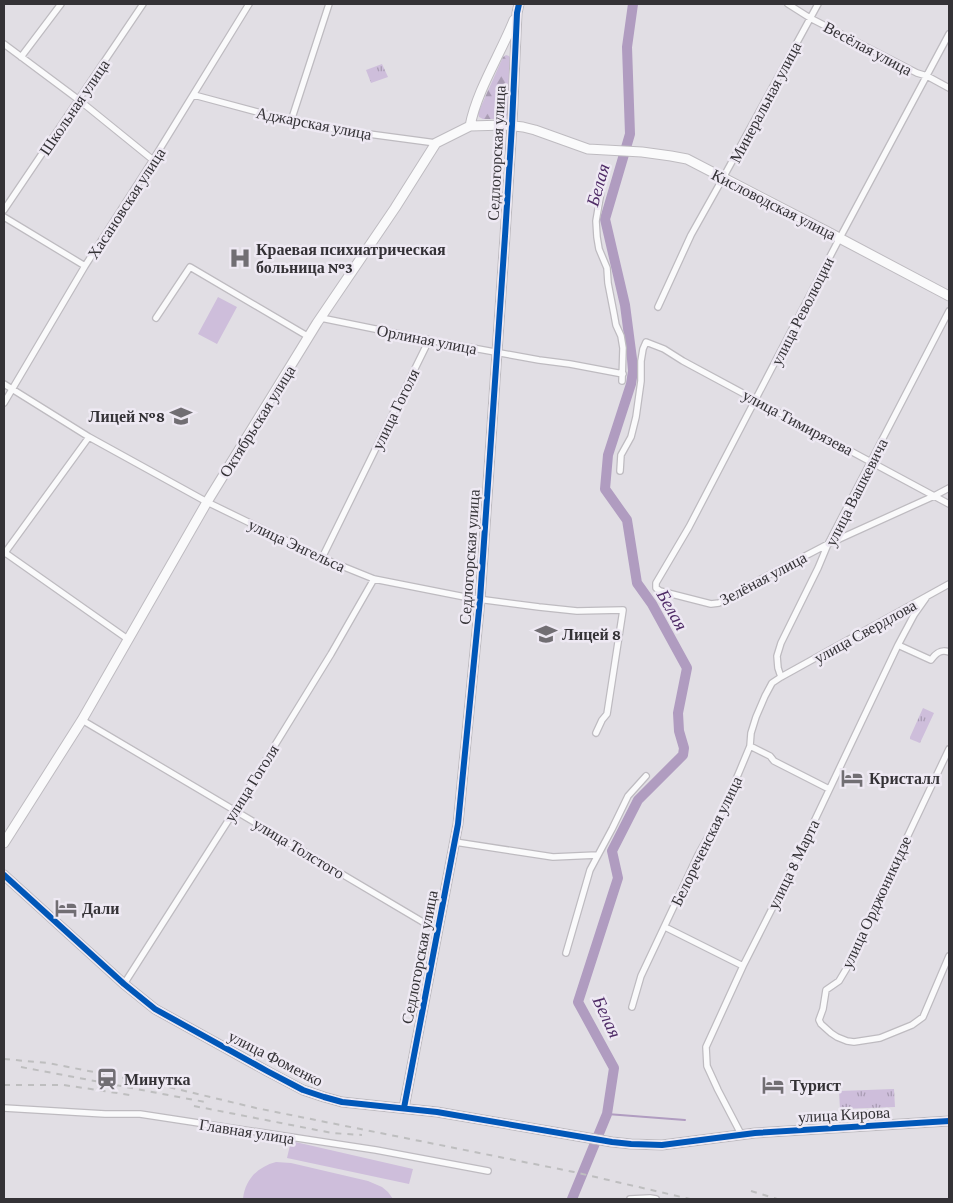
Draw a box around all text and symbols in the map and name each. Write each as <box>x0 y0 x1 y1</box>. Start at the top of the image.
street label: Весёлая улица <box>820 18 915 80</box>
street label: Минеральная улица <box>726 39 805 166</box>
street label: Школьная улица <box>36 56 114 159</box>
street label: Седлогорская улица <box>484 85 510 221</box>
street label: Аджарская улица <box>254 104 373 144</box>
street label: Хасановская улица <box>84 145 169 262</box>
water label: Белая <box>582 161 614 210</box>
street label: Кисловодская улица <box>708 166 839 244</box>
place label: Краевая психиатрическая больница №3 <box>256 241 446 276</box>
hospital icon: Краевая психиатрическая больница №3 <box>227 245 253 271</box>
street label: улица Революции <box>768 254 838 369</box>
street label: Орлиная улица <box>375 321 478 358</box>
street label: Октябрьская улица <box>216 362 299 481</box>
street label: улица Гоголя <box>369 366 423 453</box>
street label: улица Тимирязева <box>739 386 856 460</box>
school or university icon: Лицей №8 <box>168 403 194 429</box>
place label: Лицей №8 <box>89 408 165 425</box>
street label: улица Вашкевича <box>822 436 892 549</box>
street label: Седлогорская улица <box>456 489 484 625</box>
street label: улица Энгельса <box>245 516 348 576</box>
street label: Зелёная улица <box>717 548 810 609</box>
water label: Белая <box>652 585 692 634</box>
street label: улица Свердлова <box>811 596 920 667</box>
school or university icon: Лицей 8 <box>533 621 559 647</box>
place label: Лицей 8 <box>562 626 621 643</box>
street label: улица Гоголя <box>221 741 283 825</box>
hotel icon: Кристалл <box>839 765 865 791</box>
place label: Кристалл <box>869 770 940 788</box>
street label: Белореченская улица <box>668 774 746 909</box>
street label: улица Толстого <box>250 815 347 883</box>
street label: улица 8 Марта <box>764 817 823 912</box>
street label: улица Орджоникидзе <box>838 833 915 971</box>
street label: Седлогорская улица <box>398 889 442 1025</box>
hotel icon: Дали <box>53 895 79 921</box>
place label: Дали <box>82 900 119 918</box>
water label: Белая <box>588 992 625 1041</box>
street label: улица Фоменко <box>225 1027 326 1090</box>
station icon: Минутка <box>94 1066 120 1092</box>
place label: Минутка <box>124 1071 190 1089</box>
hotel icon: Турист <box>760 1072 786 1098</box>
place label: Турист <box>790 1077 841 1095</box>
street label: улица Кирова <box>798 1104 891 1126</box>
street label: Главная улица <box>198 1116 296 1148</box>

